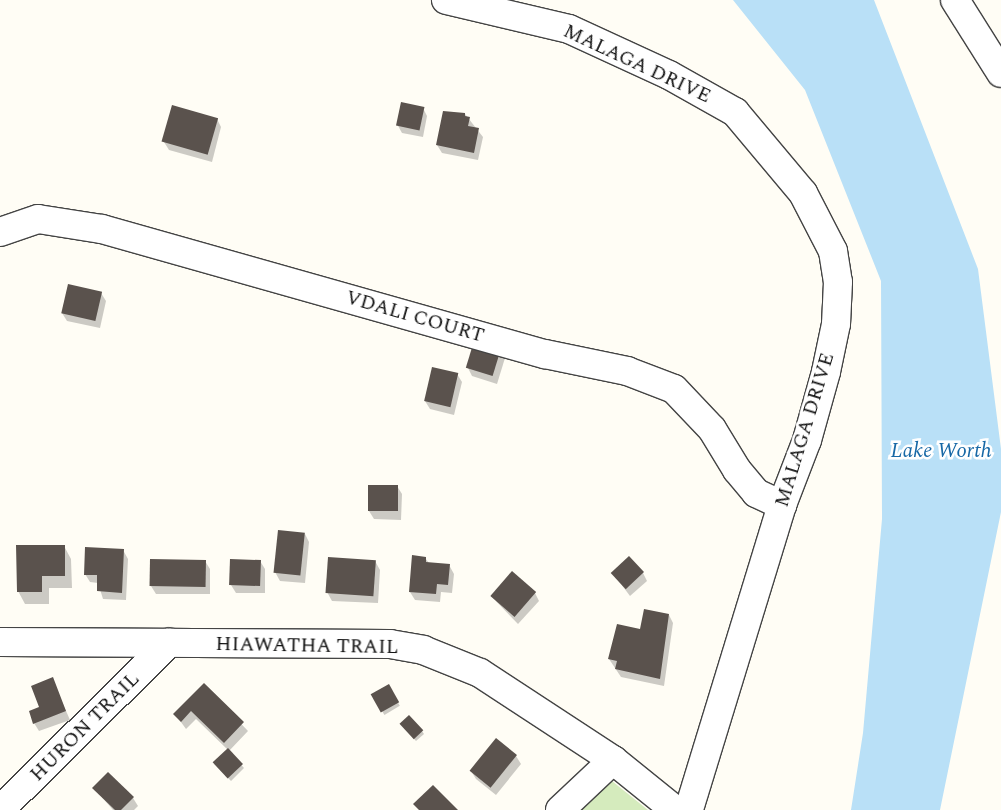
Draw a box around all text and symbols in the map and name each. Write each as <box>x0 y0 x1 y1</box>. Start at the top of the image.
street label: MALAGA DRIVE <box>559 19 715 109</box>
street label: VDALI COURT <box>343 286 487 348</box>
street label: MALAGA DRIVE <box>770 350 840 510</box>
water label: Lake Worth <box>890 438 992 464</box>
street label: HIAWATHA TRAIL <box>215 632 399 660</box>
street label: HURON TRAIL <box>25 667 145 787</box>

